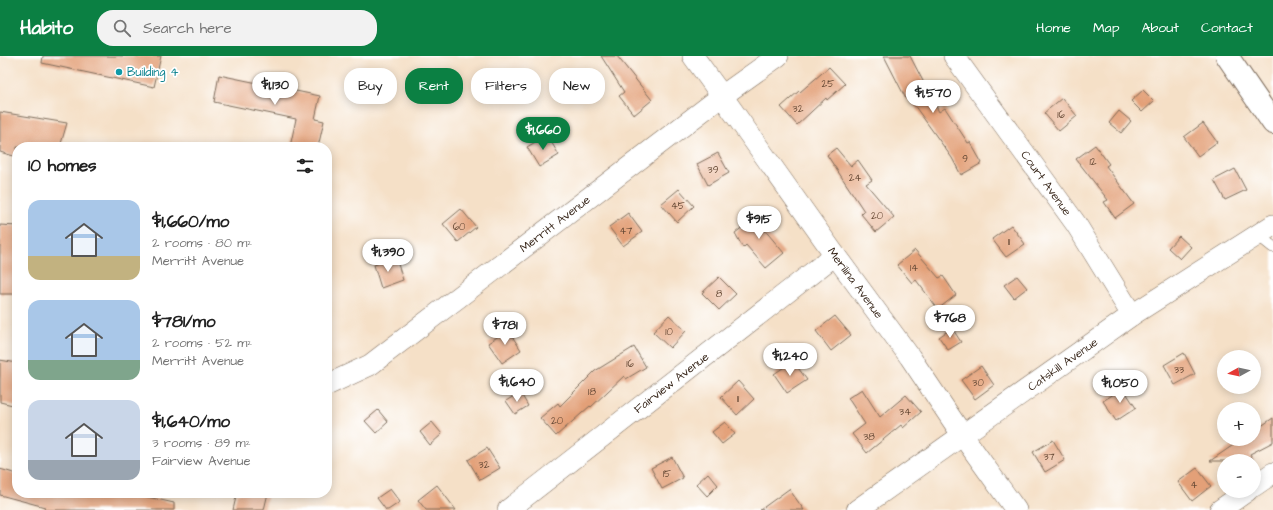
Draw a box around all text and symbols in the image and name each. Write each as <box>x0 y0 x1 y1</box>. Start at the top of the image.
search box <box>97 10 377 46</box>
text: Habito <box>20 15 73 42</box>
icon: search <box>111 17 133 39</box>
text: Search here <box>143 18 232 39</box>
text: Home <box>1036 18 1071 38</box>
text: Map <box>1093 18 1119 38</box>
text: About <box>1141 18 1179 38</box>
text: Contact <box>1201 18 1253 38</box>
place label: Building 4 <box>127 64 178 82</box>
marker: Building 4 <box>114 67 124 77</box>
chip: Buy <box>344 68 397 104</box>
chip: Rent <box>405 68 463 104</box>
chip: Filters <box>471 68 541 104</box>
chip: New <box>549 68 605 104</box>
pin: $1,130 <box>242 72 308 106</box>
text: $1,130 <box>261 76 289 94</box>
house number: 25 <box>822 77 834 91</box>
pin: $1,570 <box>900 80 966 114</box>
text: $1,570 <box>915 84 951 102</box>
house number: 32 <box>793 102 804 116</box>
house number: 16 <box>1057 108 1065 122</box>
pin: $1,660 <box>510 117 576 151</box>
text: $1,660 <box>525 121 561 139</box>
street label: Court Avenue <box>1016 147 1076 220</box>
house number: 9 <box>962 152 968 166</box>
text: 10 homes <box>28 154 97 178</box>
icon: filters <box>294 155 316 177</box>
house number: 12 <box>1089 155 1097 169</box>
house number: 39 <box>708 163 719 177</box>
house number: 24 <box>849 171 861 185</box>
street label: Merritt Avenue <box>516 191 594 257</box>
house number: 45 <box>671 199 685 213</box>
pin: $915 <box>735 206 783 240</box>
house number: 20 <box>871 209 883 223</box>
text: $1,660/mo <box>152 210 229 234</box>
text: $915 <box>746 210 772 228</box>
icon: home <box>60 216 108 264</box>
house number: 60 <box>453 220 465 234</box>
house number: 47 <box>620 224 632 238</box>
text: 2 rooms · 80 m² <box>152 234 252 252</box>
house number: 11 <box>1008 235 1011 249</box>
pin: $1,390 <box>355 239 421 273</box>
text: $1,390 <box>371 243 405 261</box>
street label: Merilina Avenue <box>823 244 887 323</box>
text: Merritt Avenue <box>152 252 244 270</box>
house number: 14 <box>910 261 918 275</box>
house number: 8 <box>716 287 723 301</box>
pin: $768 <box>926 305 974 339</box>
text: $768 <box>934 309 966 327</box>
text: $781/mo <box>152 310 216 334</box>
pin: $781 <box>481 312 529 346</box>
icon: home <box>60 316 108 364</box>
text: $781 <box>492 316 518 334</box>
house number: 10 <box>665 325 673 339</box>
text: 2 rooms · 52 m² <box>152 334 252 352</box>
street label: Catskill Avenue <box>1024 334 1102 395</box>
pin: $1,240 <box>757 343 823 377</box>
text: $1,240 <box>772 347 808 365</box>
street label: Fairview Avenue <box>630 348 713 418</box>
north arrow <box>1217 350 1261 394</box>
map controls <box>1217 350 1261 498</box>
text: Merritt Avenue <box>152 352 244 370</box>
house number: 16 <box>626 357 634 371</box>
house number: 33 <box>1174 363 1184 377</box>
pin: $1,640 <box>484 369 550 403</box>
pin: $1,050 <box>1087 370 1153 404</box>
text: $1,640 <box>499 373 535 391</box>
text: $1,050 <box>1102 374 1138 392</box>
house number: 30 <box>972 376 984 390</box>
house number: 18 <box>588 385 596 399</box>
house number: 11 <box>737 392 740 406</box>
button: + <box>1217 402 1261 446</box>
house number: 34 <box>899 405 911 419</box>
text: $1,640/mo <box>152 410 230 434</box>
house number: 20 <box>551 414 563 428</box>
icon: home <box>60 416 108 464</box>
house number: 38 <box>863 430 875 444</box>
text: 3 rooms · 89 m² <box>152 434 251 452</box>
house number: 37 <box>1043 450 1055 464</box>
text: Fairview Avenue <box>152 452 250 470</box>
button: − <box>1217 454 1261 498</box>
house number: 32 <box>479 458 490 472</box>
house number: 15 <box>663 467 671 481</box>
house number: 4 <box>1191 478 1198 492</box>

